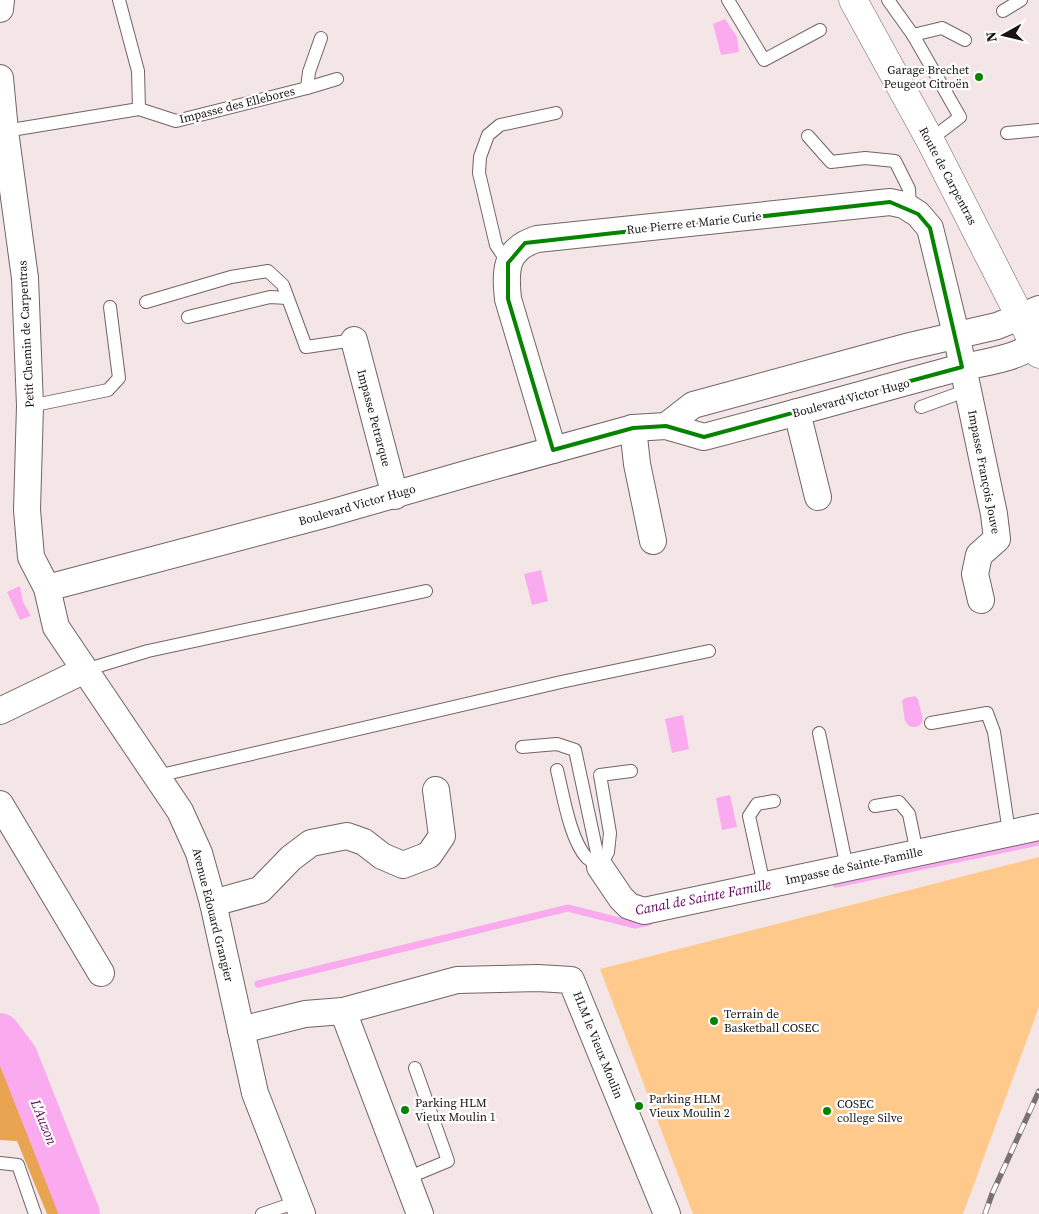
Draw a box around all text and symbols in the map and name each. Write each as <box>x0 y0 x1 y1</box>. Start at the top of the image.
north arrow <box>979 10 1029 60</box>
text: N <box>981 30 1002 43</box>
place label: Garage Brechet Peugeot Citroën <box>884 62 969 92</box>
marker: Garage Brechet Peugeot Citroën <box>973 71 985 83</box>
street label: Impasse des Ellebores <box>178 83 296 127</box>
street label: Route de Carpentras <box>915 124 981 228</box>
street label: Rue Pierre et Marie Curie <box>626 208 762 238</box>
street label: Petit Chemin de Carpentras <box>14 260 38 408</box>
street label: Impasse Petrarque <box>353 368 395 468</box>
street label: Boulevard Victor Hugo <box>790 375 912 421</box>
street label: Impasse François Jouve <box>964 409 1004 535</box>
street label: Boulevard Victor Hugo <box>297 481 418 529</box>
street label: Impasse de Sainte-Famille <box>784 844 924 888</box>
street label: Avenue Edouard Grangier <box>189 846 237 984</box>
water label: Canal de Sainte Famille <box>633 874 773 920</box>
street label: HLM le Vieux Moulin <box>569 989 627 1101</box>
place label: Terrain de Basketball COSEC <box>724 1006 819 1036</box>
marker: Terrain de Basketball COSEC <box>708 1015 720 1027</box>
place label: Parking HLM Vieux Moulin 2 <box>649 1091 730 1121</box>
water label: L'Auzon <box>26 1095 62 1148</box>
place label: Parking HLM Vieux Moulin 1 <box>415 1095 496 1125</box>
place label: COSEC college Silve <box>837 1096 903 1126</box>
marker: Parking HLM Vieux Moulin 2 <box>633 1100 645 1112</box>
marker: Parking HLM Vieux Moulin 1 <box>399 1104 411 1116</box>
marker: COSEC college Silve <box>821 1105 833 1117</box>

